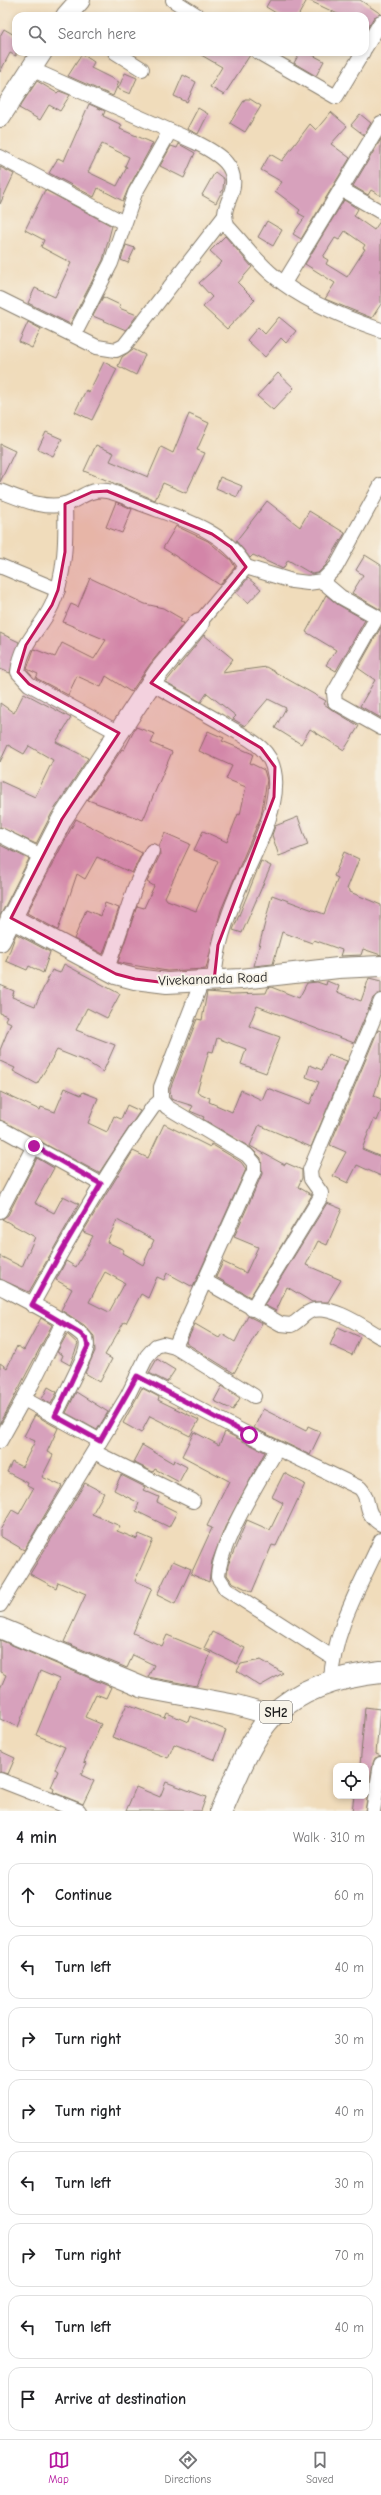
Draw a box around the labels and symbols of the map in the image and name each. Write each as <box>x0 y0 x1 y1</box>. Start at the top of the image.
street label: Vivekananda Road <box>158 969 268 989</box>
route end <box>25 1137 43 1155</box>
route start <box>240 1426 258 1444</box>
road number: SH2 <box>260 1701 292 1723</box>

